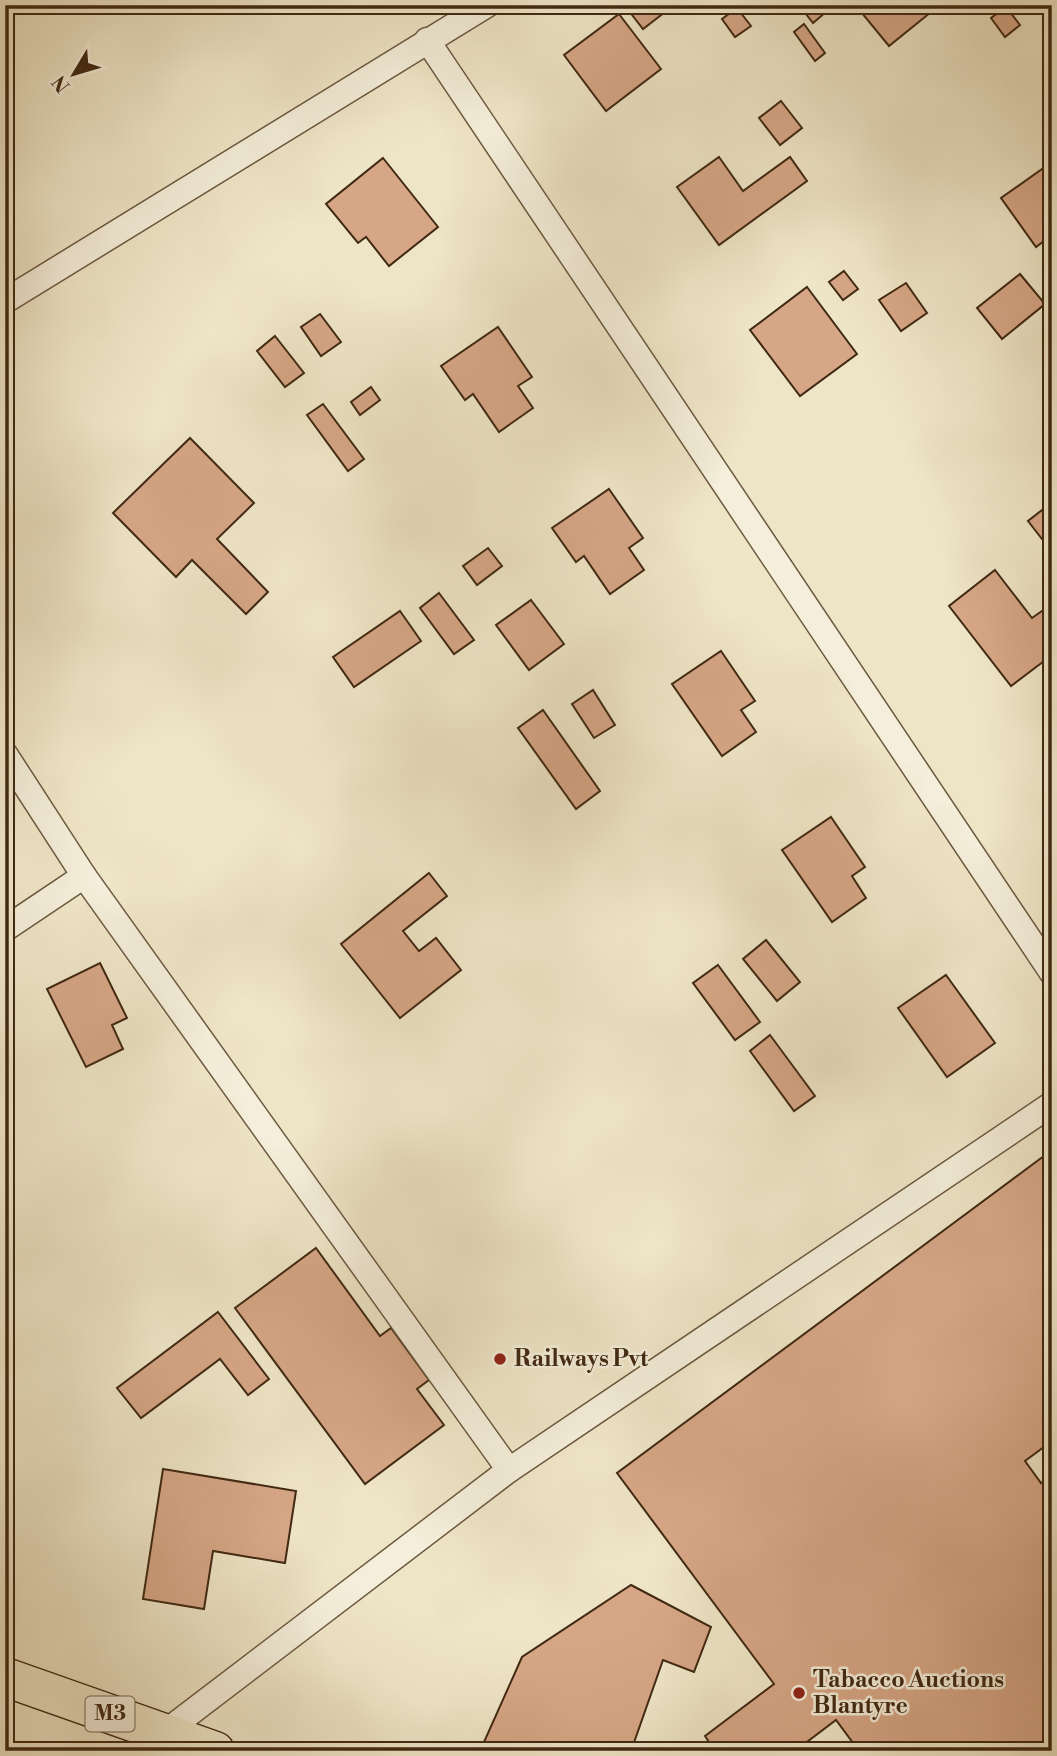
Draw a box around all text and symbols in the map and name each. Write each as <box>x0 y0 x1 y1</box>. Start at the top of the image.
north arrow <box>38 38 108 108</box>
text: N <box>47 71 75 97</box>
place label: Railways Pvt <box>514 1345 649 1373</box>
marker: Railways Pvt <box>492 1351 508 1367</box>
place label: Tabacco Auctions Blantyre <box>813 1666 1004 1720</box>
marker: Tabacco Auctions Blantyre <box>791 1685 807 1701</box>
road number: M3 <box>86 1696 134 1732</box>

